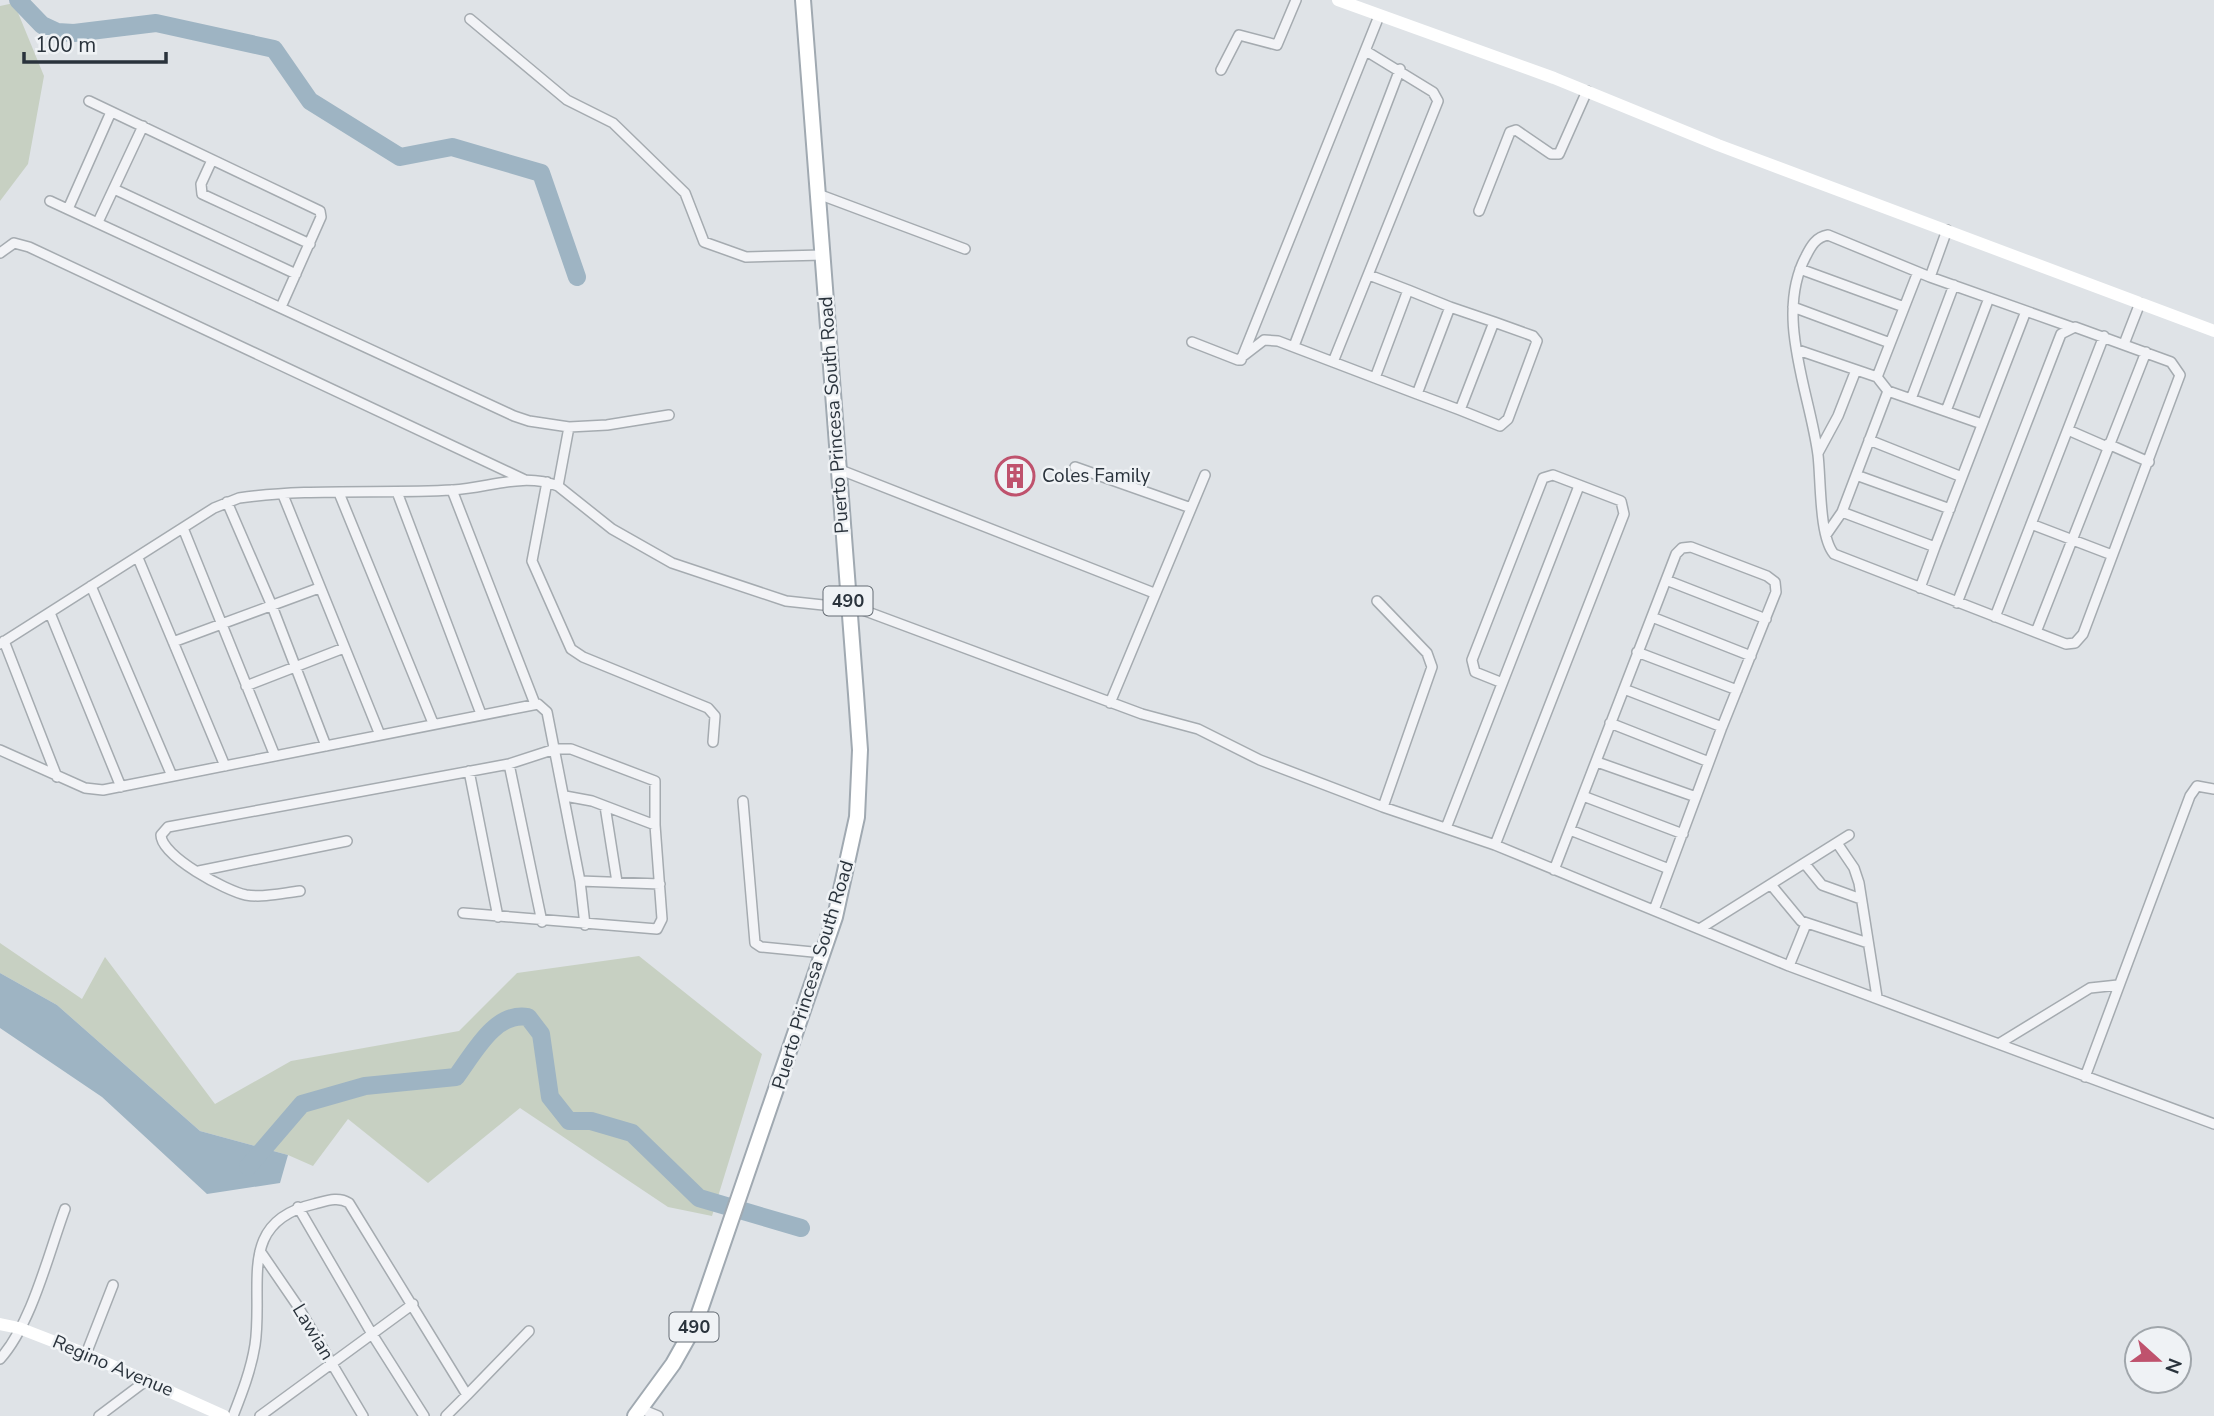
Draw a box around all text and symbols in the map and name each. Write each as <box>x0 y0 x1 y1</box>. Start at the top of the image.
scale bar <box>24 21 166 65</box>
text: 100 m <box>35 31 96 59</box>
street label: Puerto Princesa South Road <box>813 295 855 535</box>
building icon: Coles Family <box>994 455 1036 497</box>
place label: Coles Family <box>1042 463 1151 489</box>
road number: 490 <box>824 586 872 616</box>
street label: Puerto Princesa South Road <box>766 857 860 1093</box>
street label: Lawian <box>286 1299 340 1365</box>
road number: 490 <box>670 1312 718 1342</box>
north arrow <box>2123 1325 2193 1395</box>
street label: Regino Avenue <box>49 1329 177 1403</box>
text: N <box>2158 1354 2188 1377</box>

